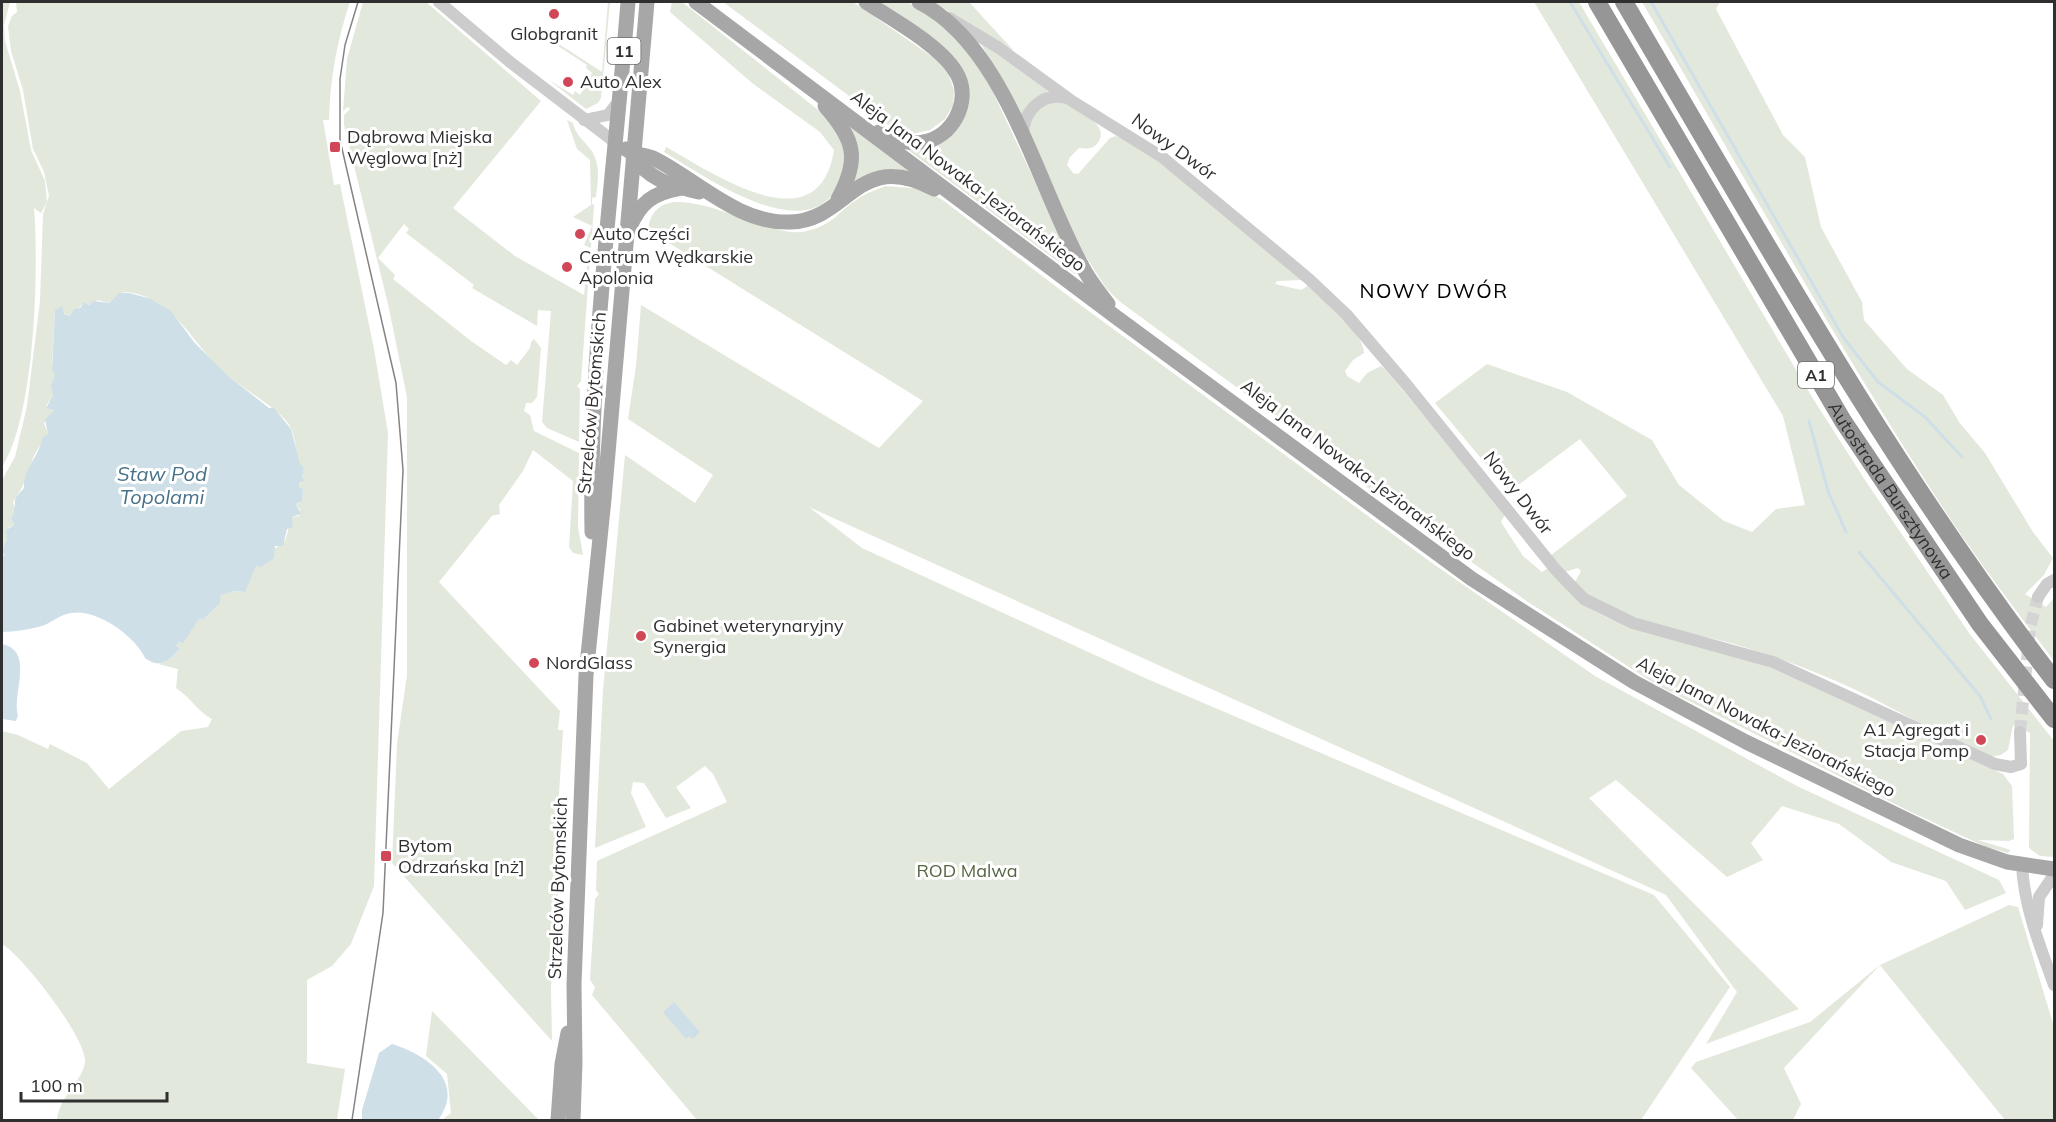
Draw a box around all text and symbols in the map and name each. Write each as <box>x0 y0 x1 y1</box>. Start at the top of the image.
marker: Globgranit <box>547 7 561 21</box>
place label: Globgranit <box>510 22 598 45</box>
road number: 11 <box>608 38 640 64</box>
place label: Auto Alex <box>580 70 662 93</box>
marker: Auto Alex <box>561 75 575 89</box>
street label: Aleja Jana Nowaka-Jeziorańskiego <box>846 85 1090 276</box>
street label: Nowy Dwór <box>1127 108 1222 185</box>
place label: Dąbrowa Miejska Węglowa [nż] <box>347 125 492 169</box>
marker: Dąbrowa Miejska Węglowa [nż] <box>328 140 342 154</box>
place label: Auto Części <box>592 222 690 245</box>
marker: Auto Części <box>573 227 587 241</box>
place label: Centrum Wędkarskie Apolonia <box>579 245 753 289</box>
marker: Centrum Wędkarskie Apolonia <box>560 260 574 274</box>
district label: NOWY DWÓR <box>1359 278 1509 303</box>
street label: Strzelców Bytomskich <box>572 311 611 495</box>
road number: A1 <box>1798 362 1834 388</box>
street label: Aleja Jana Nowaka-Jeziorańskiego <box>1236 374 1480 565</box>
street label: Autostrada Bursztynowa <box>1823 397 1959 584</box>
street label: Nowy Dwór <box>1479 446 1558 539</box>
water label: Staw Pod Topolami <box>117 461 207 509</box>
place label: Gabinet weterynaryjny Synergia <box>653 614 844 658</box>
marker: Gabinet weterynaryjny Synergia <box>634 629 648 643</box>
place label: NordGlass <box>546 651 633 674</box>
street label: Aleja Jana Nowaka-Jeziorańskiego <box>1633 651 1900 802</box>
marker: NordGlass <box>527 656 541 670</box>
place label: A1 Agregat i Stacja Pomp <box>1863 718 1969 762</box>
marker: A1 Agregat i Stacja Pomp <box>1974 733 1988 747</box>
street label: Strzelców Bytomskich <box>543 796 572 980</box>
place label: Bytom Odrzańska [nż] <box>398 834 525 878</box>
marker: Bytom Odrzańska [nż] <box>379 849 393 863</box>
park label: ROD Malwa <box>916 859 1018 882</box>
scale bar <box>21 1065 166 1103</box>
text: 100 m <box>30 1074 83 1097</box>

